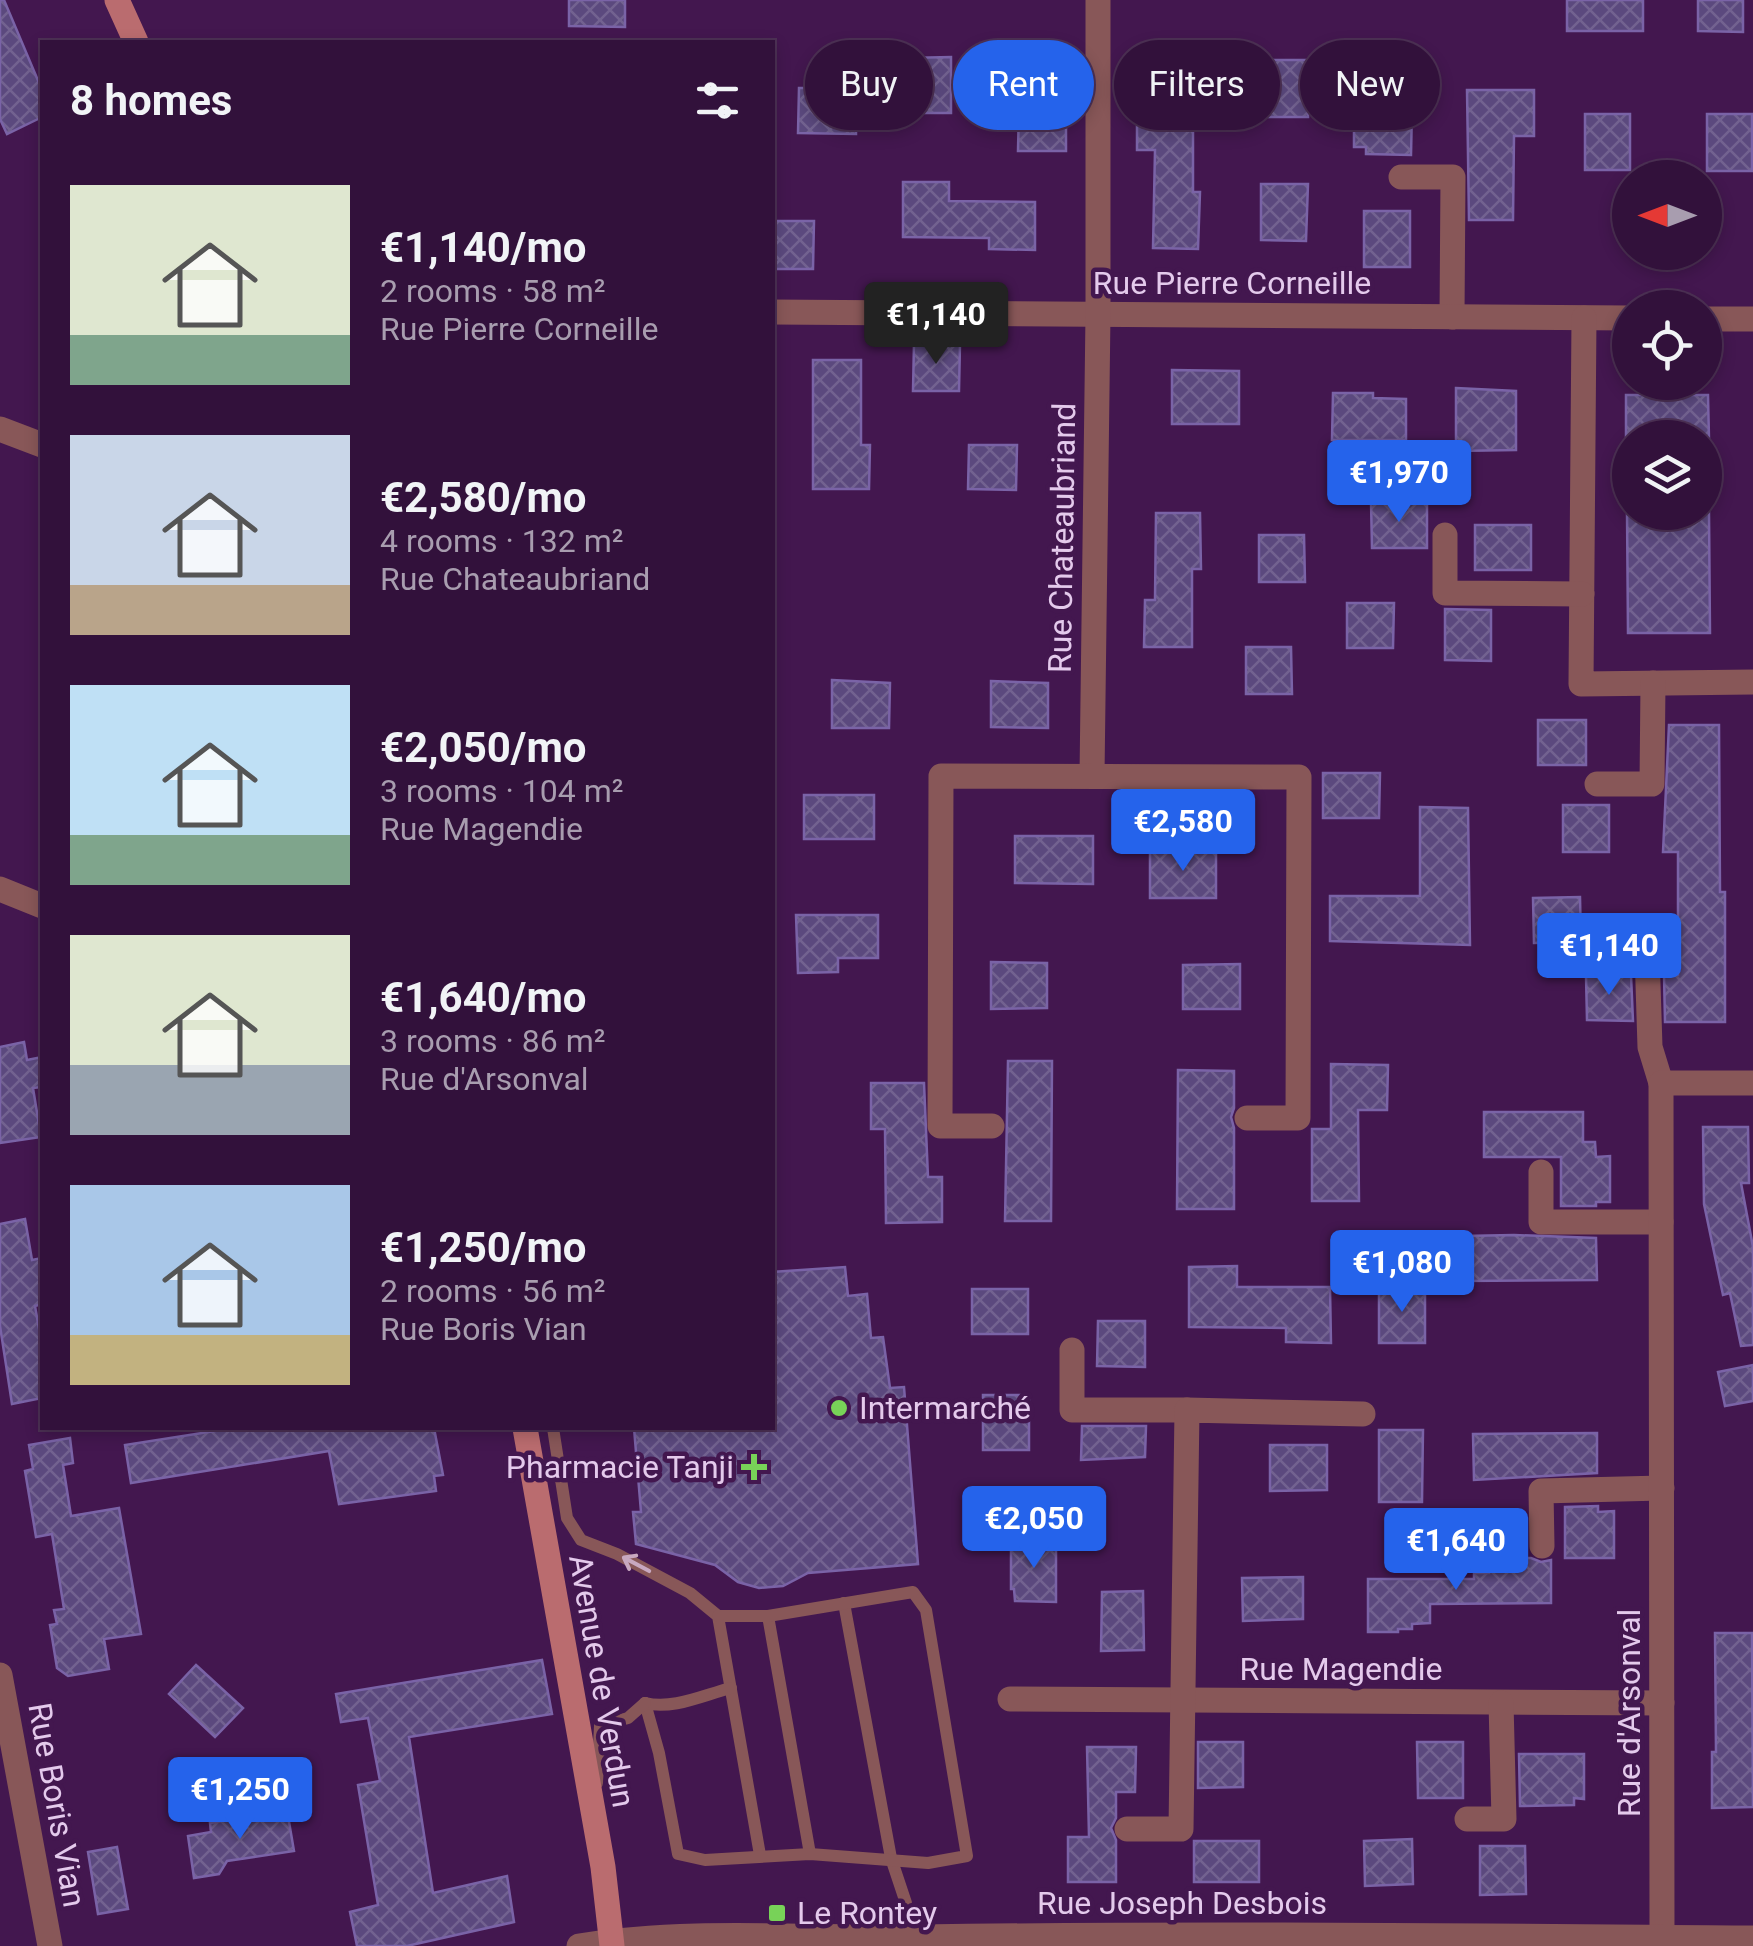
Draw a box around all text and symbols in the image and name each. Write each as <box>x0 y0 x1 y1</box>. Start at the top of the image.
chip: Buy <box>805 40 933 130</box>
chip: Rent <box>953 40 1094 130</box>
chip: Filters <box>1114 40 1280 130</box>
chip: New <box>1300 40 1440 130</box>
icon: filters <box>690 73 745 128</box>
text: 8 homes <box>70 76 232 125</box>
north arrow <box>1612 160 1722 270</box>
map controls <box>1612 160 1722 530</box>
text: €1,140/mo <box>380 223 587 272</box>
icon: home <box>150 225 270 345</box>
street label: Rue Pierre Corneille <box>1093 264 1371 302</box>
text: 2 rooms · 58 m² <box>380 272 605 310</box>
pin: €1,140 <box>855 282 1017 367</box>
button: locate <box>1612 290 1722 400</box>
text: €1,140 <box>886 295 986 333</box>
text: Rue Pierre Corneille <box>380 310 658 348</box>
street label: Rue Chateaubriand <box>1041 403 1083 673</box>
button: layers <box>1612 420 1722 530</box>
pin: €1,970 <box>1318 440 1480 525</box>
text: €1,970 <box>1349 453 1449 491</box>
text: €2,580/mo <box>380 473 587 522</box>
icon: home <box>150 475 270 595</box>
text: 4 rooms · 132 m² <box>380 522 623 560</box>
text: Rue Chateaubriand <box>380 560 650 598</box>
text: €2,050/mo <box>380 723 587 772</box>
icon: home <box>150 725 270 845</box>
text: 3 rooms · 104 m² <box>380 772 623 810</box>
pin: €2,580 <box>1102 789 1264 874</box>
text: €2,580 <box>1133 802 1233 840</box>
text: Rue Magendie <box>380 810 583 848</box>
pin: €1,140 <box>1528 913 1690 998</box>
text: €1,140 <box>1559 926 1659 964</box>
text: €1,640/mo <box>380 973 587 1022</box>
icon: home <box>150 975 270 1095</box>
text: 3 rooms · 86 m² <box>380 1022 605 1060</box>
text: Rue d'Arsonval <box>380 1060 589 1098</box>
text: €1,250/mo <box>380 1223 587 1272</box>
icon: home <box>150 1225 270 1345</box>
pin: €1,080 <box>1321 1230 1483 1315</box>
text: €1,080 <box>1352 1243 1452 1281</box>
text: 2 rooms · 56 m² <box>380 1272 605 1310</box>
text: Rue Boris Vian <box>380 1310 587 1348</box>
place label: Intermarché <box>859 1389 1031 1427</box>
marker: Intermarché <box>828 1397 850 1419</box>
place label: Pharmacie Tanji <box>506 1448 734 1486</box>
marker: Pharmacie Tanji <box>743 1456 765 1478</box>
pin: €2,050 <box>953 1486 1115 1571</box>
text: €2,050 <box>984 1499 1084 1537</box>
pin: €1,640 <box>1375 1508 1537 1593</box>
text: €1,640 <box>1406 1521 1506 1559</box>
street label: Avenue de Verdun <box>561 1552 643 1810</box>
one-way arrow <box>622 1554 652 1573</box>
street label: Rue d'Arsonval <box>1610 1609 1648 1817</box>
street label: Rue Magendie <box>1239 1650 1443 1688</box>
street label: Rue Boris Vian <box>20 1700 94 1910</box>
pin: €1,250 <box>159 1757 321 1842</box>
text: €1,250 <box>190 1770 290 1808</box>
street label: Rue Joseph Desbois <box>1037 1884 1327 1922</box>
place label: Le Rontey <box>797 1894 937 1932</box>
marker: Le Rontey <box>766 1902 788 1924</box>

